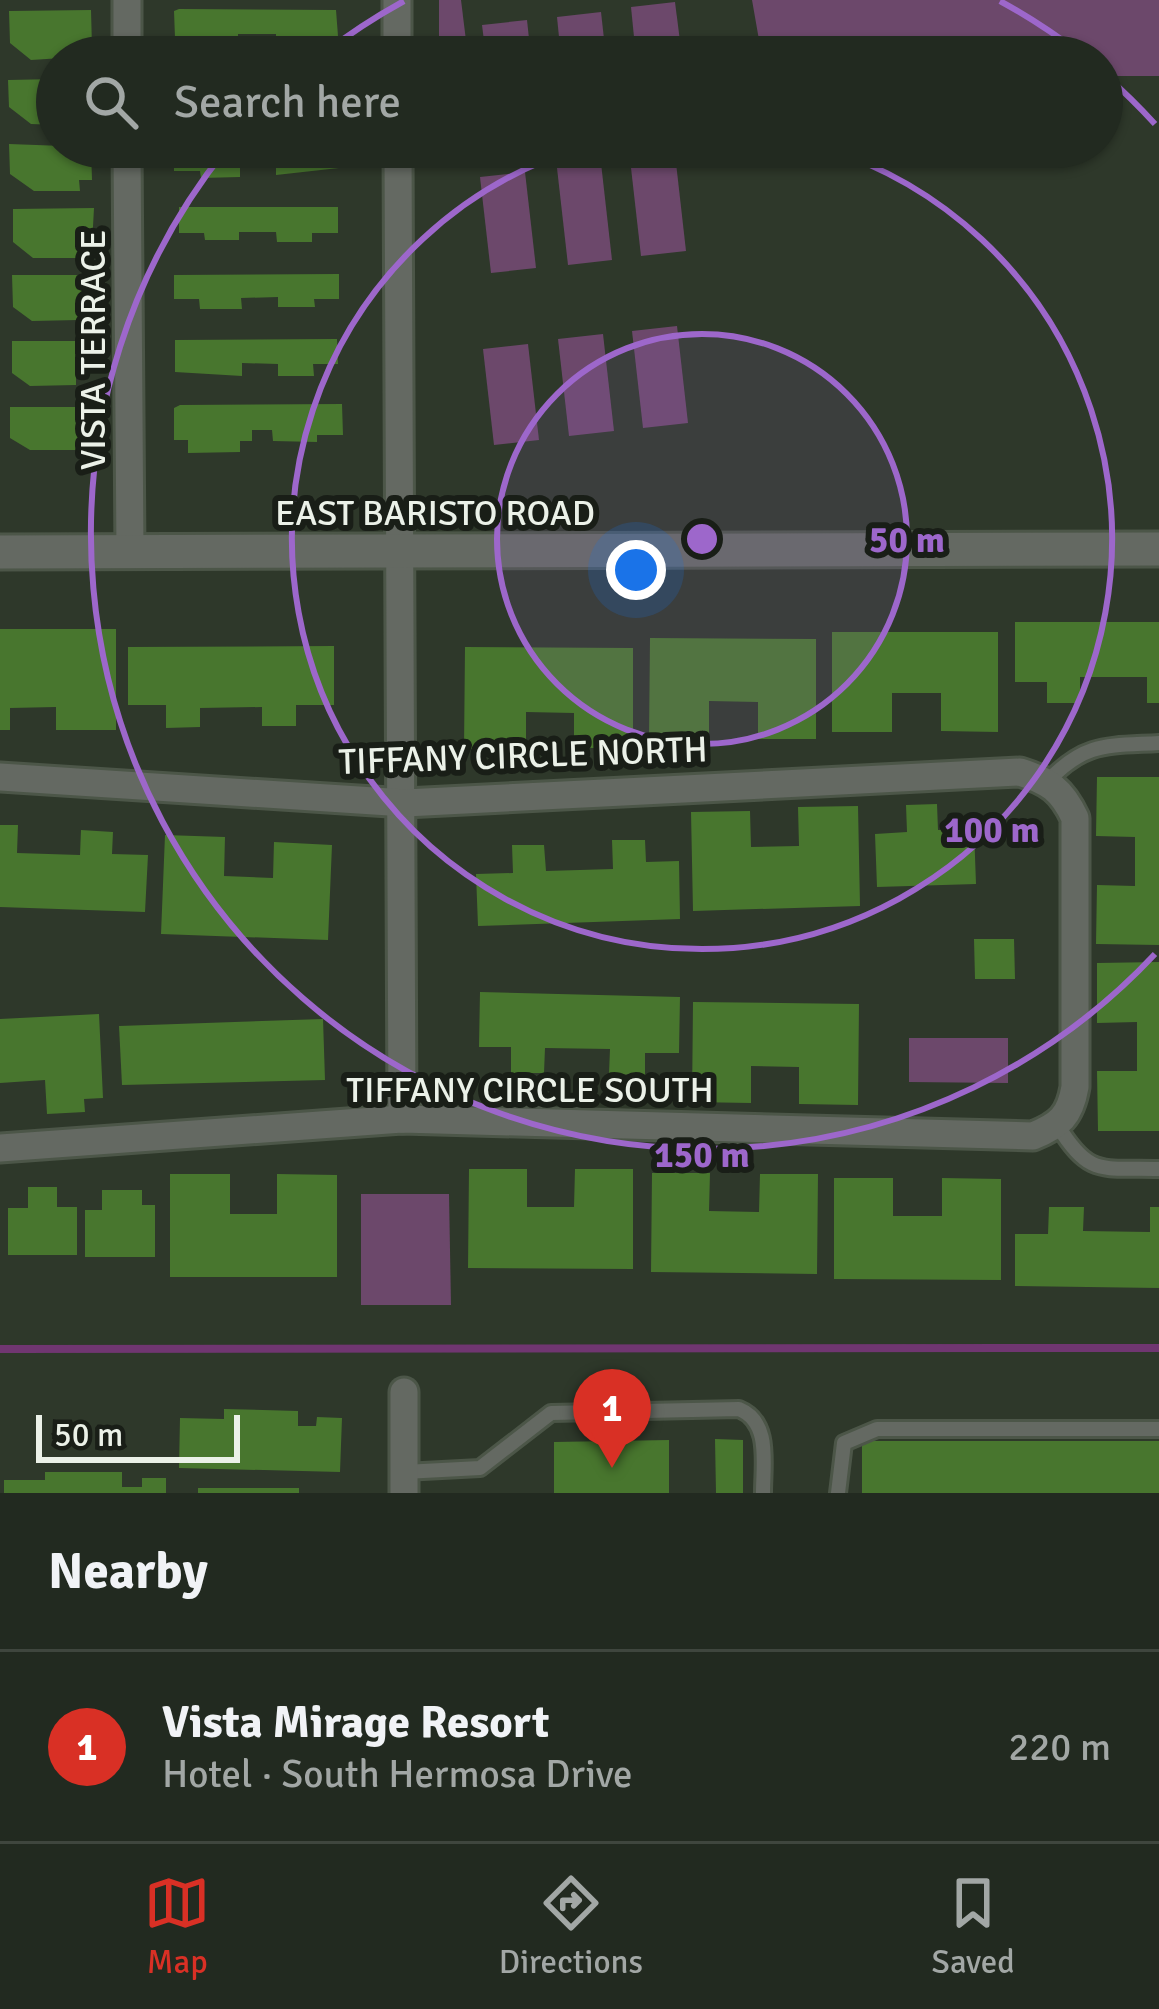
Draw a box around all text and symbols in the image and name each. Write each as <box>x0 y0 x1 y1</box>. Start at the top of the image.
search box <box>36 36 1123 168</box>
icon: search <box>78 69 144 135</box>
text: Search here <box>174 75 401 130</box>
street label: VISTA TERRACE <box>71 230 116 470</box>
street label: EAST BARISTO ROAD <box>275 491 595 536</box>
centre of rings <box>681 518 723 560</box>
text: 50 m <box>869 518 945 563</box>
your location <box>606 540 666 600</box>
street label: TIFFANY CIRCLE NORTH <box>338 727 708 785</box>
text: 100 m <box>944 808 1040 853</box>
street label: TIFFANY CIRCLE SOUTH <box>346 1068 714 1113</box>
text: 150 m <box>654 1133 750 1178</box>
pin: 1 <box>573 1369 651 1468</box>
scale bar <box>36 1409 240 1462</box>
text: 50 m <box>54 1415 123 1456</box>
text: Nearby <box>48 1540 208 1603</box>
text: Vista Mirage Resort <box>162 1695 549 1750</box>
text: 1 <box>76 1723 98 1771</box>
text: 220 m <box>1008 1723 1111 1771</box>
text: Hotel · South Hermosa Drive <box>162 1750 632 1798</box>
tab: Map <box>144 1870 210 1983</box>
tab: Directions <box>499 1870 643 1983</box>
tab: Saved <box>932 1870 1015 1983</box>

